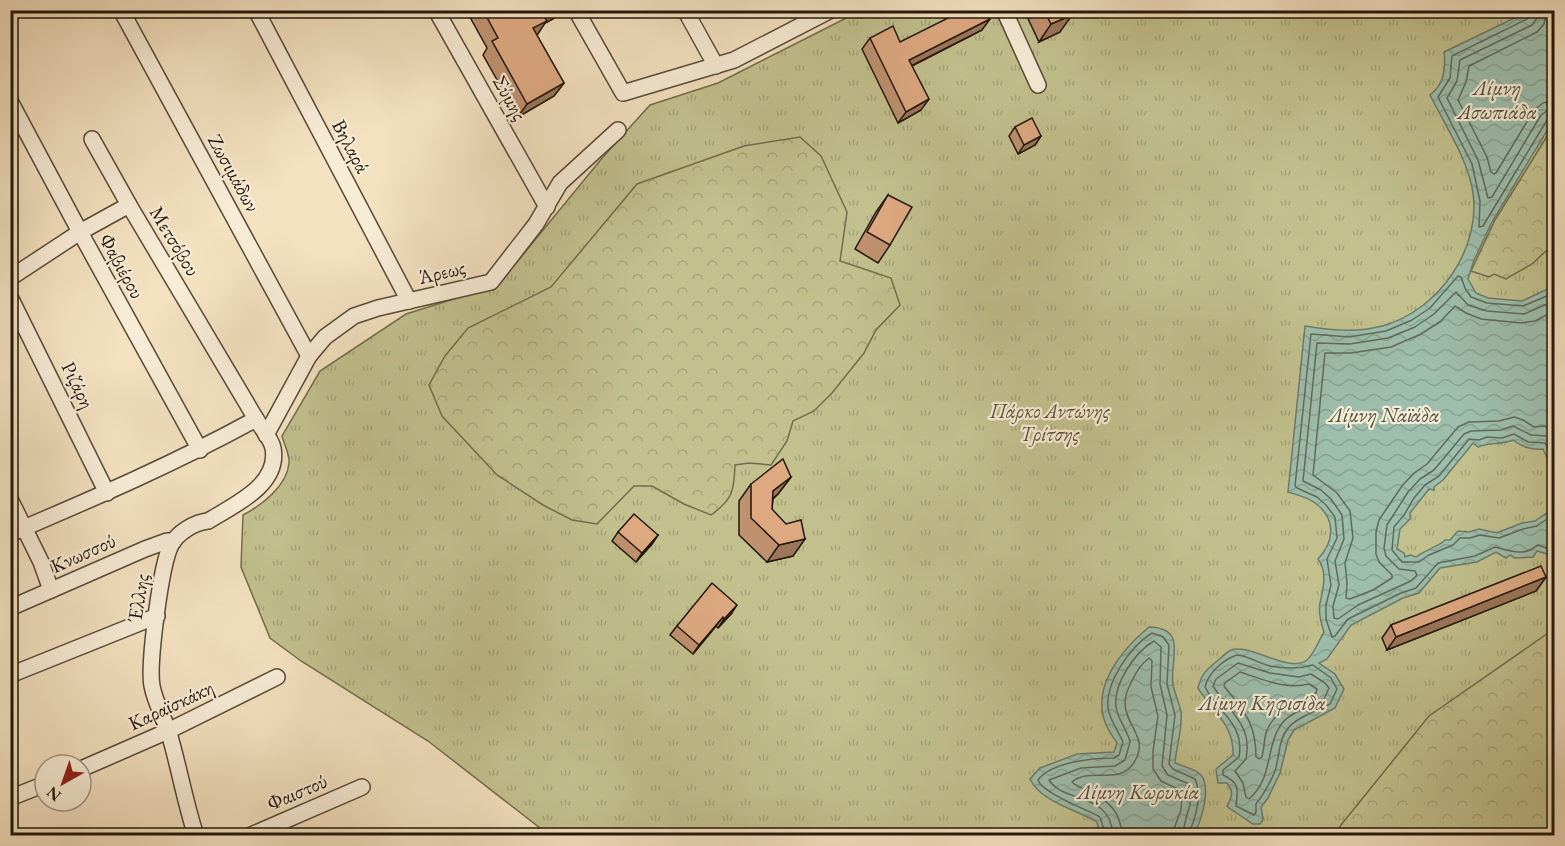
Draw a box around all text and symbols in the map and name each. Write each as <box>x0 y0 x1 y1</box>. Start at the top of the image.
street label: Σύμης <box>487 71 533 125</box>
water label: Λίμνη Ασωπιάδα <box>1455 74 1537 125</box>
street label: Βηλαρά <box>326 115 376 178</box>
street label: Ζωσιμάδων <box>202 129 266 217</box>
street label: Μετσόβου <box>144 201 206 281</box>
street label: Φαβιέρου <box>93 229 151 303</box>
street label: Άρεως <box>415 254 468 290</box>
street label: Ριζάρη <box>56 357 100 413</box>
park label: Πάρκο Αντώνης Τρίτσης <box>989 398 1110 447</box>
water label: Λίμνη Ναϊάδα <box>1327 401 1439 428</box>
street label: Κνωσσού <box>46 527 120 579</box>
street label: Έλλης <box>121 572 155 624</box>
street label: Καραϊσκάκη <box>124 674 218 736</box>
water label: Λίμνη Κηφισίδα <box>1197 689 1325 716</box>
north arrow <box>33 753 93 813</box>
street label: Φαιστού <box>263 768 331 816</box>
water label: Λίμνη Κωρυκία <box>1075 778 1199 805</box>
text: N <box>42 782 65 806</box>

